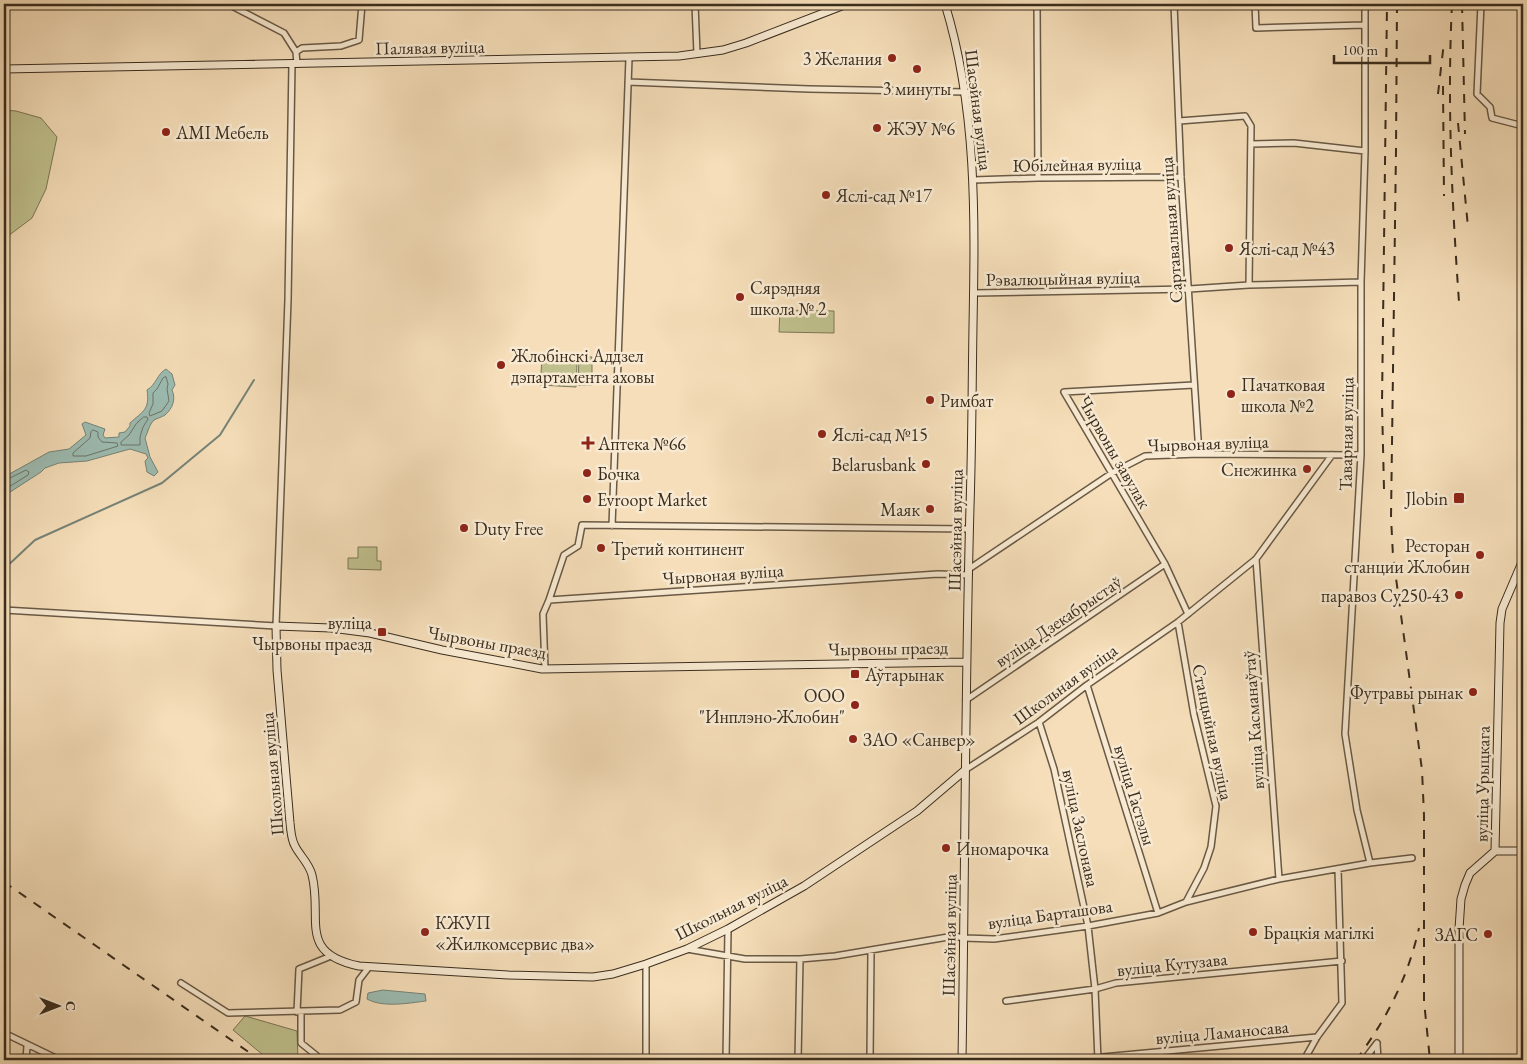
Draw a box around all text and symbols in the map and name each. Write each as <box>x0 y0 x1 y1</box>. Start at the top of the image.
scale bar <box>1334 32 1431 64</box>
street label: Палявая вуліца <box>375 35 486 59</box>
text: 100 m <box>1342 40 1379 59</box>
place label: 3 Желания <box>803 47 882 70</box>
street label: Шасэйная вуліца <box>960 48 998 173</box>
marker: 3 Желания <box>886 52 898 64</box>
marker: 3 минуты <box>911 63 923 75</box>
place label: 3 минуты <box>883 77 951 100</box>
place label: ЖЭУ №6 <box>886 117 956 140</box>
place label: AMI Мебель <box>175 121 269 144</box>
marker: ЖЭУ №6 <box>871 122 883 134</box>
marker: AMI Мебель <box>160 126 172 138</box>
street label: Юбілейная вуліца <box>1012 151 1143 177</box>
street label: Сартавальная вуліца <box>1154 155 1188 304</box>
place label: Яслі-сад №17 <box>835 184 932 207</box>
marker: Яслі-сад №17 <box>820 189 832 201</box>
place label: Яслі-сад №43 <box>1238 237 1335 260</box>
marker: Яслі-сад №43 <box>1223 242 1235 254</box>
street label: Рэвалюцыйная вуліца <box>985 265 1141 291</box>
place label: Сярэдняя школа № 2 <box>750 276 827 320</box>
marker: Сярэдняя школа № 2 <box>734 291 746 303</box>
place label: Жлобінскі Аддзел дэпартамента аховы <box>510 344 655 388</box>
marker: Жлобінскі Аддзел дэпартамента аховы <box>495 359 507 371</box>
place label: Пачатковая школа №2 <box>1241 373 1325 417</box>
street label: Таварная вуліца <box>1334 376 1359 491</box>
marker: Пачатковая школа №2 <box>1225 388 1237 400</box>
place label: Римбат <box>940 389 994 412</box>
street label: Чырвоны завулак <box>1073 392 1157 513</box>
marker: Римбат <box>924 394 936 406</box>
place label: Яслі-сад №15 <box>831 423 928 446</box>
marker: Яслі-сад №15 <box>816 428 828 440</box>
street label: Чырвоная вуліца <box>1147 429 1270 457</box>
place label: Аптека №66 <box>597 432 686 455</box>
marker: Аптека №66 <box>582 437 594 449</box>
place label: Belarusbank <box>832 453 917 476</box>
marker: Belarusbank <box>920 458 932 470</box>
place label: Снежинка <box>1221 458 1298 481</box>
place label: Бочка <box>597 462 641 485</box>
marker: Снежинка <box>1301 463 1313 475</box>
marker: Бочка <box>581 467 593 479</box>
street label: Шасэйная вуліца <box>942 468 968 591</box>
place label: Jlobin <box>1403 487 1448 510</box>
place label: Evroopt Market <box>597 488 707 511</box>
marker: Jlobin <box>1452 491 1466 505</box>
marker: Evroopt Market <box>581 493 593 505</box>
place label: Маяк <box>880 498 920 521</box>
marker: Маяк <box>924 503 936 515</box>
place label: Duty Free <box>474 517 543 540</box>
marker: Duty Free <box>458 522 470 534</box>
place label: Ресторан станции Жлобин <box>1344 534 1470 578</box>
place label: Третий континент <box>611 537 745 560</box>
marker: Третий континент <box>595 542 607 554</box>
marker: Ресторан станции Жлобин <box>1474 549 1486 561</box>
street label: Чырвоная вуліца <box>662 558 785 590</box>
street label: вуліца Дзекабрыстаў <box>990 570 1126 672</box>
place label: паравоз Су250-43 <box>1321 584 1449 607</box>
marker: паравоз Су250-43 <box>1453 589 1465 601</box>
place label: вуліца Чырвоны праезд <box>252 611 373 655</box>
street label: Чырвоны праезд <box>426 620 548 664</box>
marker: вуліца Чырвоны праезд <box>376 626 388 638</box>
street label: Чырвоны праезд <box>828 635 948 661</box>
street label: Школьная вуліца <box>1008 638 1122 730</box>
street label: вуліца Касманаўтаў <box>1237 650 1269 790</box>
street label: Станцыйная вуліца <box>1187 662 1239 803</box>
place label: Аўтарынак <box>864 663 945 686</box>
marker: Аўтарынак <box>849 668 861 680</box>
place label: Футравы рынак <box>1350 681 1463 704</box>
place label: ООО "Инплэно-Жлобин" <box>699 684 845 728</box>
marker: Футравы рынак <box>1467 686 1479 698</box>
marker: ООО "Инплэно-Жлобин" <box>849 699 861 711</box>
street label: Школьная вуліца <box>255 711 289 837</box>
street label: вуліца Урыцкага <box>1469 725 1495 842</box>
place label: ЗАО «Санвер» <box>863 728 976 751</box>
marker: ЗАО «Санвер» <box>847 733 859 745</box>
street label: вуліца Гастэлы <box>1109 742 1161 848</box>
street label: вуліца Заслонава <box>1057 767 1105 890</box>
place label: Иномарочка <box>956 837 1050 860</box>
marker: Иномарочка <box>940 842 952 854</box>
street label: Школьная вуліца <box>671 868 792 945</box>
street label: Шасэйная вуліца <box>936 873 962 996</box>
street label: вуліца Барташова <box>986 894 1115 934</box>
place label: КЖУП «Жилкомсервис два» <box>435 911 595 955</box>
place label: Брацкія магілкі <box>1263 921 1375 944</box>
place label: ЗАГС <box>1435 923 1478 946</box>
marker: КЖУП «Жилкомсервис два» <box>419 926 431 938</box>
marker: Брацкія магілкі <box>1247 926 1259 938</box>
marker: ЗАГС <box>1482 928 1494 940</box>
street label: вуліца Кутузава <box>1116 947 1229 981</box>
north arrow <box>32 982 82 1032</box>
text: С <box>62 1001 80 1011</box>
street label: вуліца Ламаносава <box>1154 1015 1290 1049</box>

